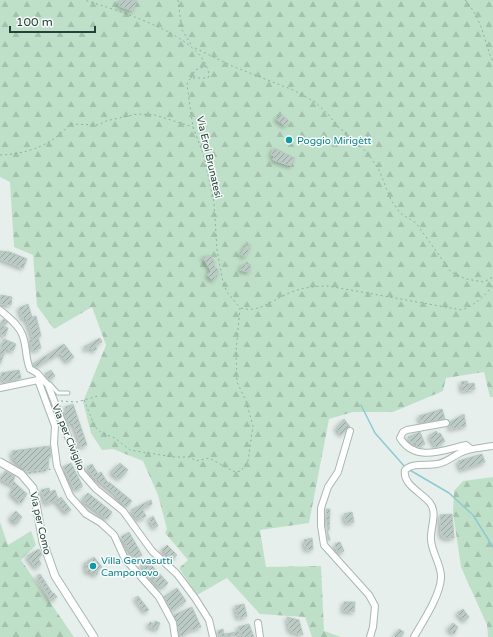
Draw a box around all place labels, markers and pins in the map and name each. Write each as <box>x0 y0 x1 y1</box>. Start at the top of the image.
marker: Poggio Mirigètt <box>284 135 294 145</box>
place label: Poggio Mirigètt <box>297 135 372 147</box>
place label: Villa Gervasutti Camponovo <box>101 555 172 579</box>
marker: Villa Gervasutti Camponovo <box>88 561 98 571</box>

